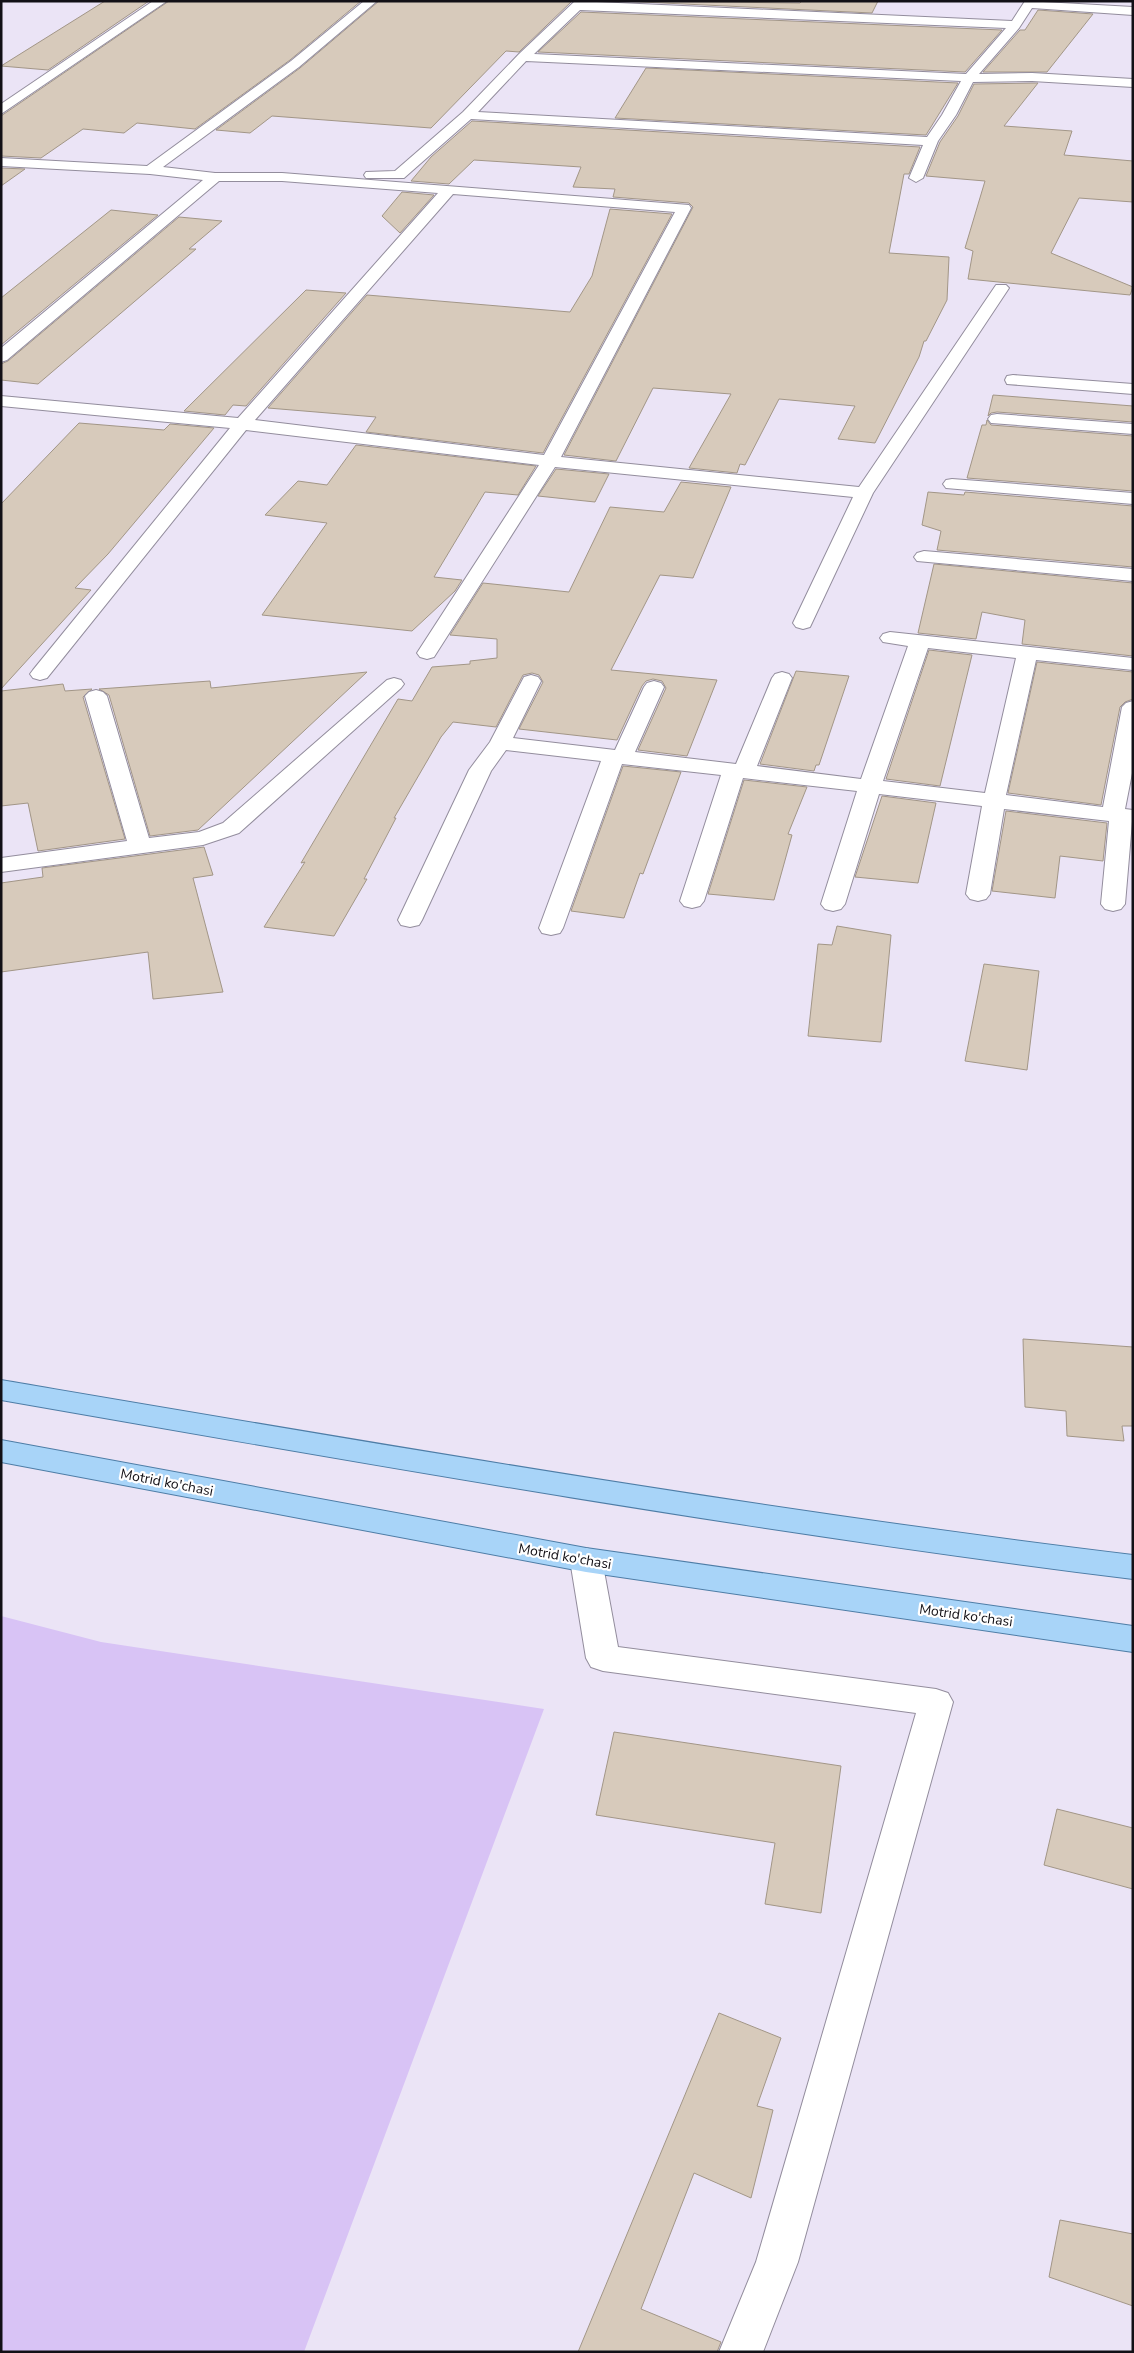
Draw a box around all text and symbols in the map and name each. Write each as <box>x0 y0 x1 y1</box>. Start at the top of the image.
street label: Motrid ko'chasi <box>119 1464 215 1501</box>
street label: Motrid ko'chasi <box>517 1539 613 1574</box>
street label: Motrid ko'chasi <box>918 1600 1014 1631</box>

